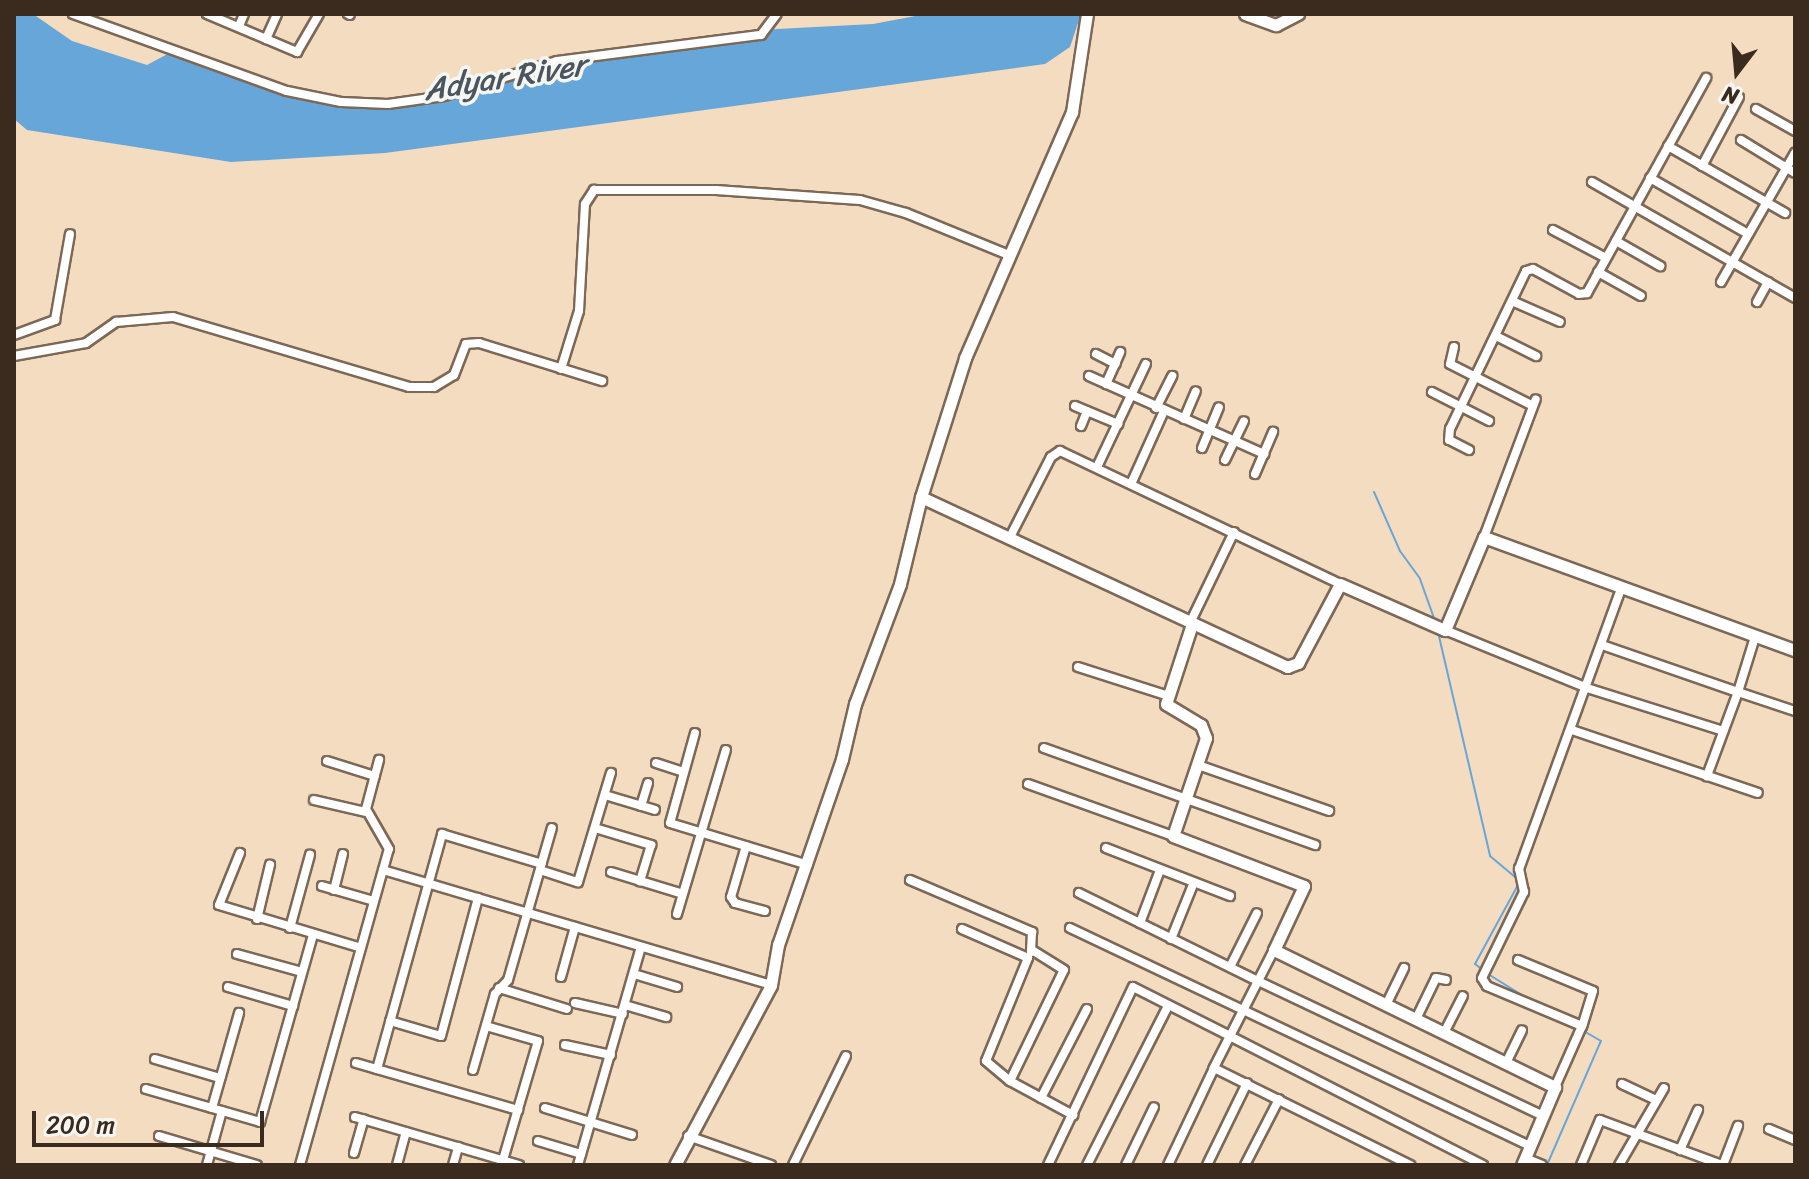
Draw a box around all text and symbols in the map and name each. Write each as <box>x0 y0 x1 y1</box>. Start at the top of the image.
north arrow <box>1697 32 1777 112</box>
water label: Adyar River <box>421 46 589 110</box>
text: N <box>1718 75 1743 116</box>
scale bar <box>36 1095 268 1145</box>
text: 200 m <box>46 1104 115 1146</box>

